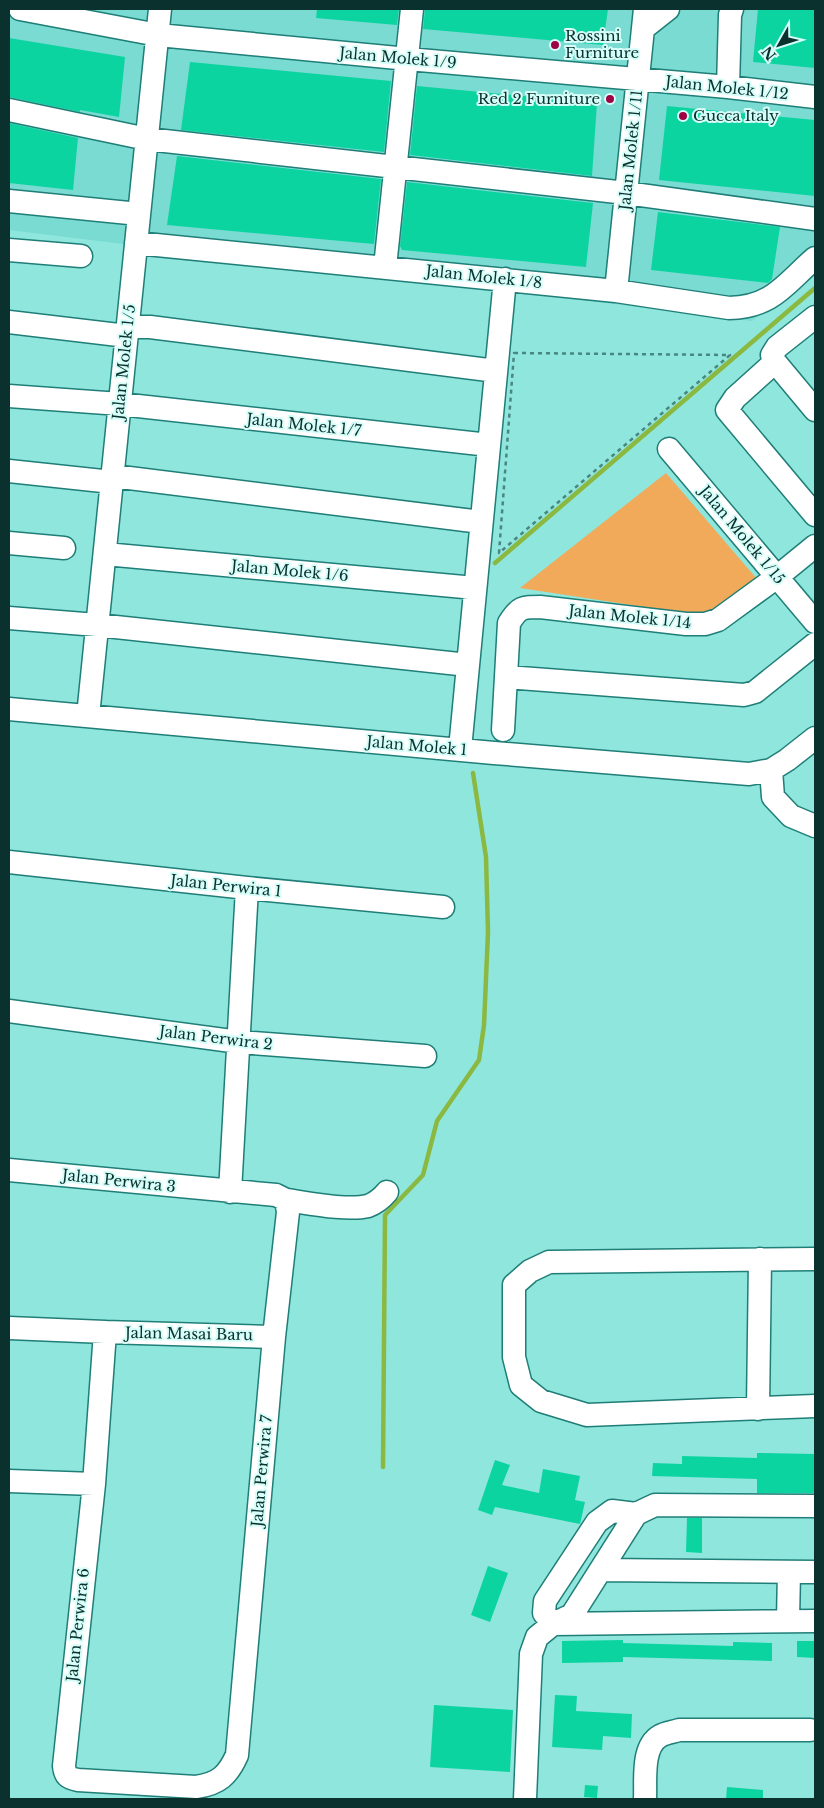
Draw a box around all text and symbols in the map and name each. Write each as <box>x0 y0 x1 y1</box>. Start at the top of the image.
north arrow <box>754 20 804 70</box>
place label: Rossini Furniture <box>565 26 639 62</box>
marker: Rossini Furniture <box>549 39 561 51</box>
text: N <box>758 42 780 64</box>
street label: Jalan Molek 1/9 <box>337 43 457 72</box>
street label: Jalan Molek 1/12 <box>663 71 790 103</box>
place label: Red 2 Furniture <box>478 89 600 108</box>
street label: Jalan Molek 1/11 <box>615 89 646 213</box>
marker: Red 2 Furniture <box>604 93 616 105</box>
place label: Gucca Italy <box>693 106 779 125</box>
marker: Gucca Italy <box>677 110 689 122</box>
street label: Jalan Molek 1/8 <box>423 261 543 292</box>
street label: Jalan Molek 1/5 <box>108 303 139 423</box>
street label: Jalan Molek 1/7 <box>244 409 363 440</box>
street label: Jalan Molek 1/15 <box>694 480 789 588</box>
street label: Jalan Molek 1/6 <box>229 556 349 585</box>
street label: Jalan Molek 1/14 <box>566 600 692 632</box>
street label: Jalan Molek 1 <box>364 731 468 759</box>
street label: Jalan Perwira 1 <box>168 870 282 901</box>
street label: Jalan Perwira 2 <box>156 1021 274 1054</box>
street label: Jalan Perwira 3 <box>59 1165 177 1196</box>
street label: Jalan Masai Baru <box>123 1323 253 1344</box>
street label: Jalan Perwira 7 <box>247 1414 276 1530</box>
street label: Jalan Perwira 6 <box>62 1567 93 1685</box>

